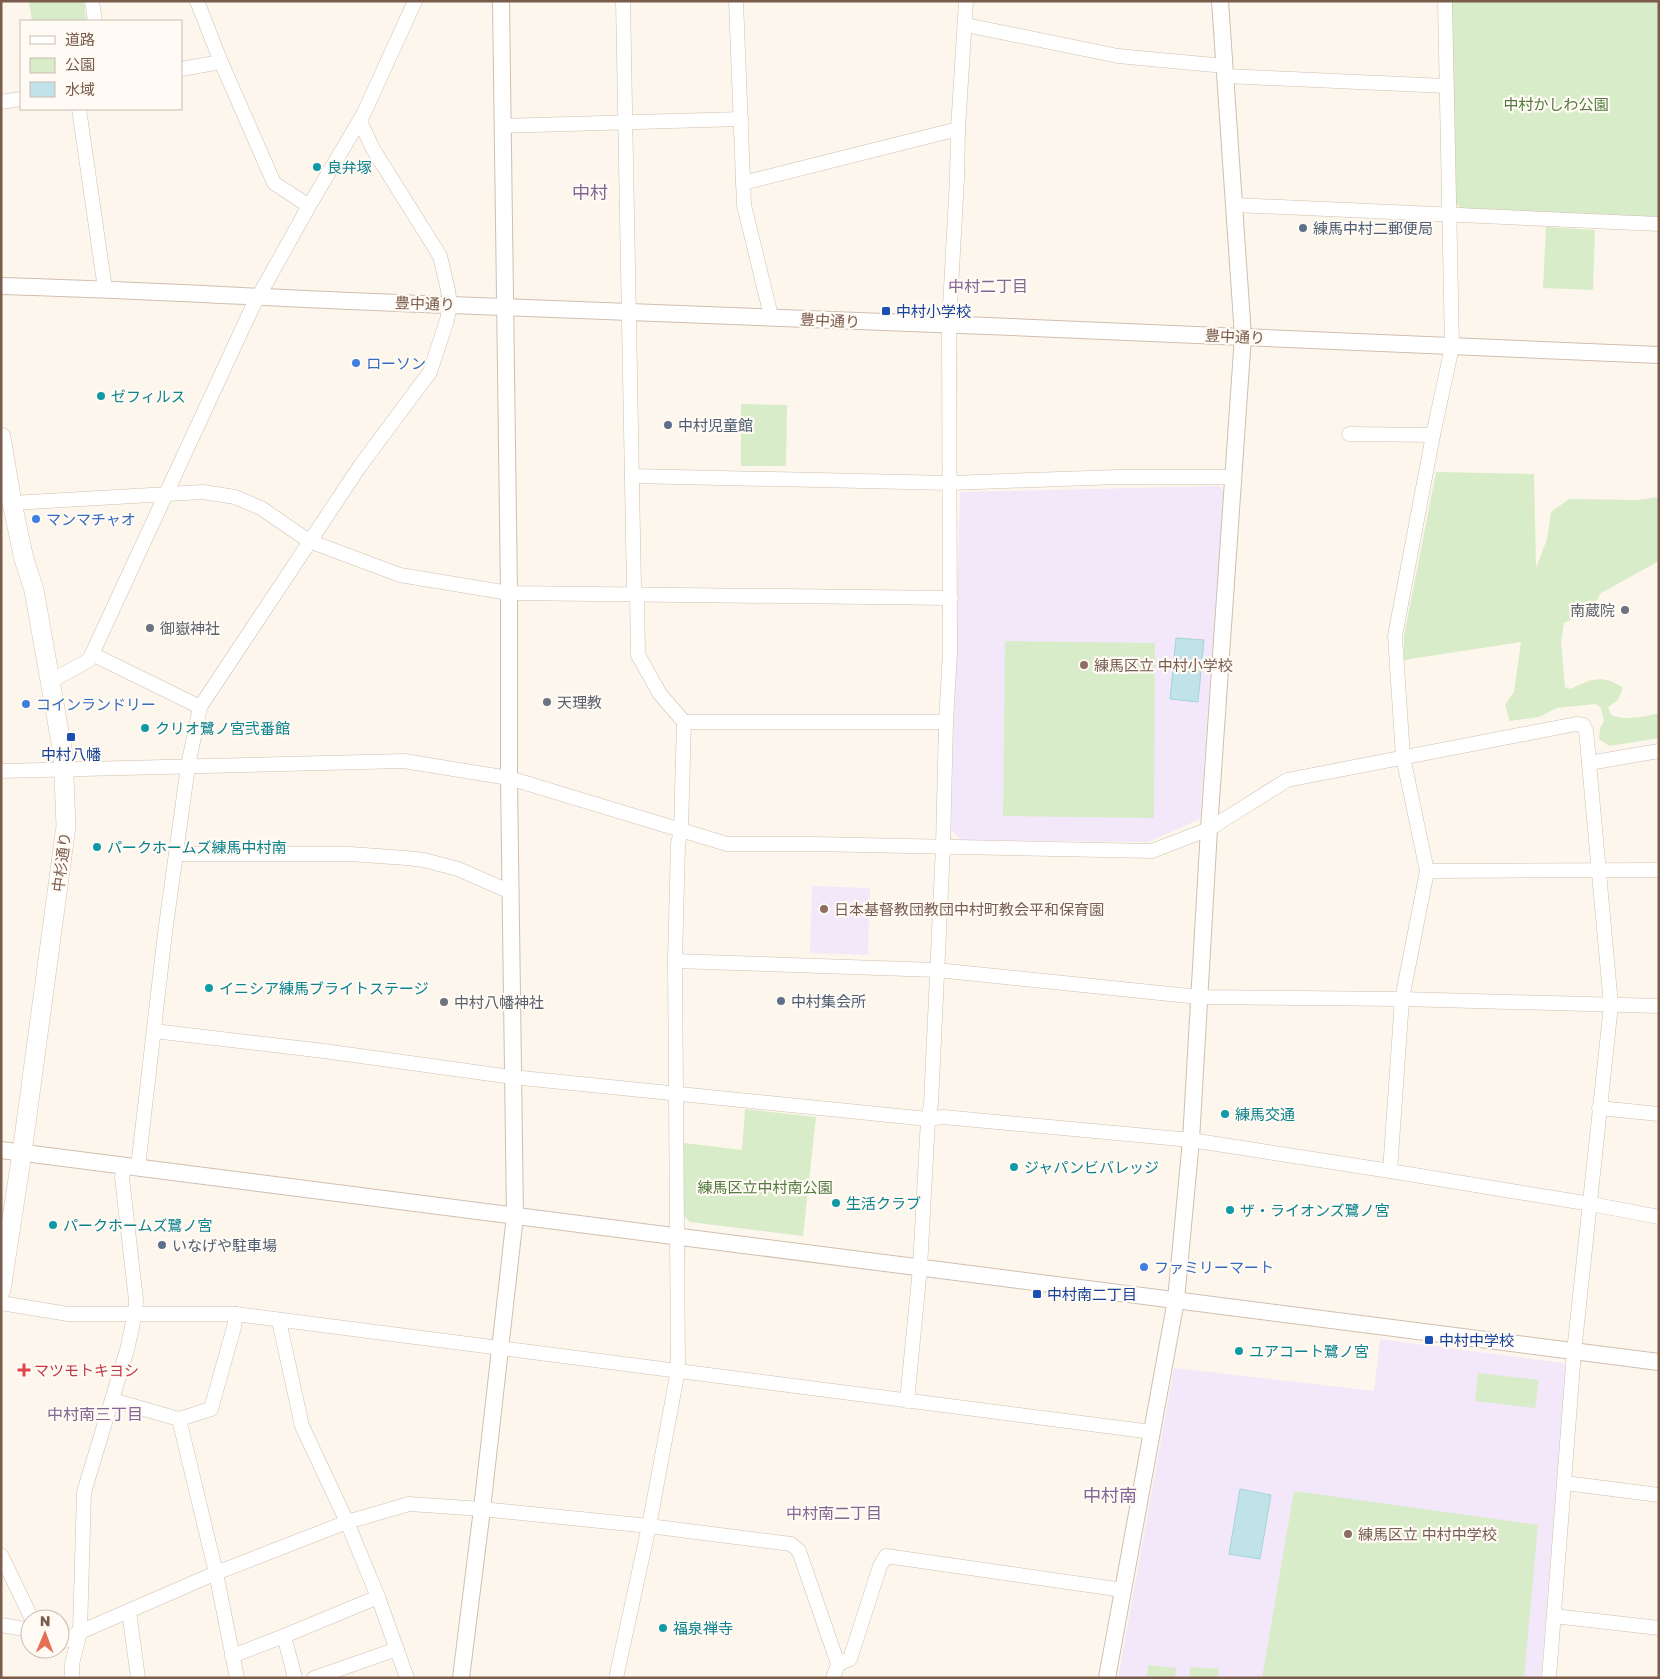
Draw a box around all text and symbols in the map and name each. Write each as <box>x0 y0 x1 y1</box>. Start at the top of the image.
legend <box>20 20 182 110</box>
text: 道路 <box>65 30 95 48</box>
text: 公園 <box>65 55 95 73</box>
text: 水域 <box>65 80 95 98</box>
park label: 中村かしわ公園 <box>1503 95 1609 113</box>
place label: 良弁塚 <box>327 158 372 176</box>
marker: 良弁塚 <box>311 161 323 173</box>
district label: 中村 <box>572 181 608 203</box>
place label: 練馬中村二郵便局 <box>1313 219 1433 237</box>
marker: 練馬中村二郵便局 <box>1297 222 1309 234</box>
district label: 中村二丁目 <box>948 276 1028 296</box>
street label: 豊中通り <box>395 293 455 313</box>
place label: 中村小学校 <box>896 302 971 320</box>
marker: 中村小学校 <box>880 305 892 317</box>
street label: 豊中通り <box>800 309 860 331</box>
street label: 豊中通り <box>1205 325 1265 347</box>
place label: ローソン <box>366 354 426 372</box>
marker: ローソン <box>350 357 362 369</box>
place label: ゼフィルス <box>111 387 186 405</box>
marker: ゼフィルス <box>95 390 107 402</box>
place label: 中村児童館 <box>678 416 753 434</box>
marker: 中村児童館 <box>662 419 674 431</box>
place label: マンマチャオ <box>46 510 136 528</box>
marker: マンマチャオ <box>30 513 42 525</box>
place label: 南蔵院 <box>1570 601 1615 619</box>
marker: 南蔵院 <box>1619 604 1631 616</box>
place label: 御嶽神社 <box>160 619 220 637</box>
marker: 御嶽神社 <box>144 622 156 634</box>
place label: 練馬区立 中村小学校 <box>1094 656 1233 674</box>
marker: 練馬区立 中村小学校 <box>1078 659 1090 671</box>
place label: 天理教 <box>557 693 602 711</box>
place label: コインランドリー <box>36 695 156 713</box>
marker: 天理教 <box>541 696 553 708</box>
marker: コインランドリー <box>20 698 32 710</box>
place label: クリオ鷺ノ宮弐番館 <box>155 719 290 737</box>
marker: クリオ鷺ノ宮弐番館 <box>139 722 151 734</box>
marker: 中村八幡 <box>65 731 77 743</box>
place label: 中村八幡 <box>41 745 101 763</box>
street label: 中杉通り <box>48 831 74 893</box>
place label: パークホームズ練馬中村南 <box>107 838 287 856</box>
marker: パークホームズ練馬中村南 <box>91 841 103 853</box>
place label: 日本基督教団教団中村町教会平和保育園 <box>834 900 1104 918</box>
marker: 日本基督教団教団中村町教会平和保育園 <box>818 903 830 915</box>
place label: イニシア練馬ブライトステージ <box>219 979 429 997</box>
marker: イニシア練馬ブライトステージ <box>203 982 215 994</box>
place label: 中村集会所 <box>791 992 866 1010</box>
place label: 中村八幡神社 <box>454 993 544 1011</box>
marker: 中村集会所 <box>775 995 787 1007</box>
marker: 中村八幡神社 <box>438 996 450 1008</box>
place label: 練馬交通 <box>1235 1105 1295 1123</box>
marker: 練馬交通 <box>1219 1108 1231 1120</box>
place label: ジャパンビバレッジ <box>1024 1158 1159 1176</box>
marker: ジャパンビバレッジ <box>1008 1161 1020 1173</box>
park label: 練馬区立中村南公園 <box>697 1178 833 1196</box>
place label: 生活クラブ <box>846 1194 921 1212</box>
marker: 生活クラブ <box>830 1197 842 1209</box>
place label: ザ・ライオンズ鷺ノ宮 <box>1240 1201 1390 1219</box>
marker: ザ・ライオンズ鷺ノ宮 <box>1224 1204 1236 1216</box>
place label: パークホームズ鷺ノ宮 <box>63 1216 213 1234</box>
marker: パークホームズ鷺ノ宮 <box>47 1219 59 1231</box>
place label: いなげや駐車場 <box>172 1236 277 1254</box>
marker: いなげや駐車場 <box>156 1239 168 1251</box>
place label: ファミリーマート <box>1154 1258 1274 1276</box>
marker: ファミリーマート <box>1138 1261 1150 1273</box>
place label: 中村南二丁目 <box>1047 1285 1137 1303</box>
marker: 中村南二丁目 <box>1031 1288 1043 1300</box>
place label: 中村中学校 <box>1439 1331 1514 1349</box>
marker: 中村中学校 <box>1423 1334 1435 1346</box>
place label: ユアコート鷺ノ宮 <box>1249 1342 1369 1360</box>
marker: ユアコート鷺ノ宮 <box>1233 1345 1245 1357</box>
place label: マツモトキヨシ <box>34 1361 139 1379</box>
marker: マツモトキヨシ <box>18 1364 30 1376</box>
district label: 中村南三丁目 <box>47 1404 143 1424</box>
district label: 中村南 <box>1083 1484 1137 1506</box>
district label: 中村南二丁目 <box>786 1503 882 1523</box>
place label: 練馬区立 中村中学校 <box>1358 1525 1497 1543</box>
marker: 練馬区立 中村中学校 <box>1342 1528 1354 1540</box>
north arrow <box>20 1609 70 1659</box>
text: N <box>40 1612 51 1629</box>
place label: 福泉禅寺 <box>673 1619 733 1637</box>
marker: 福泉禅寺 <box>657 1622 669 1634</box>

